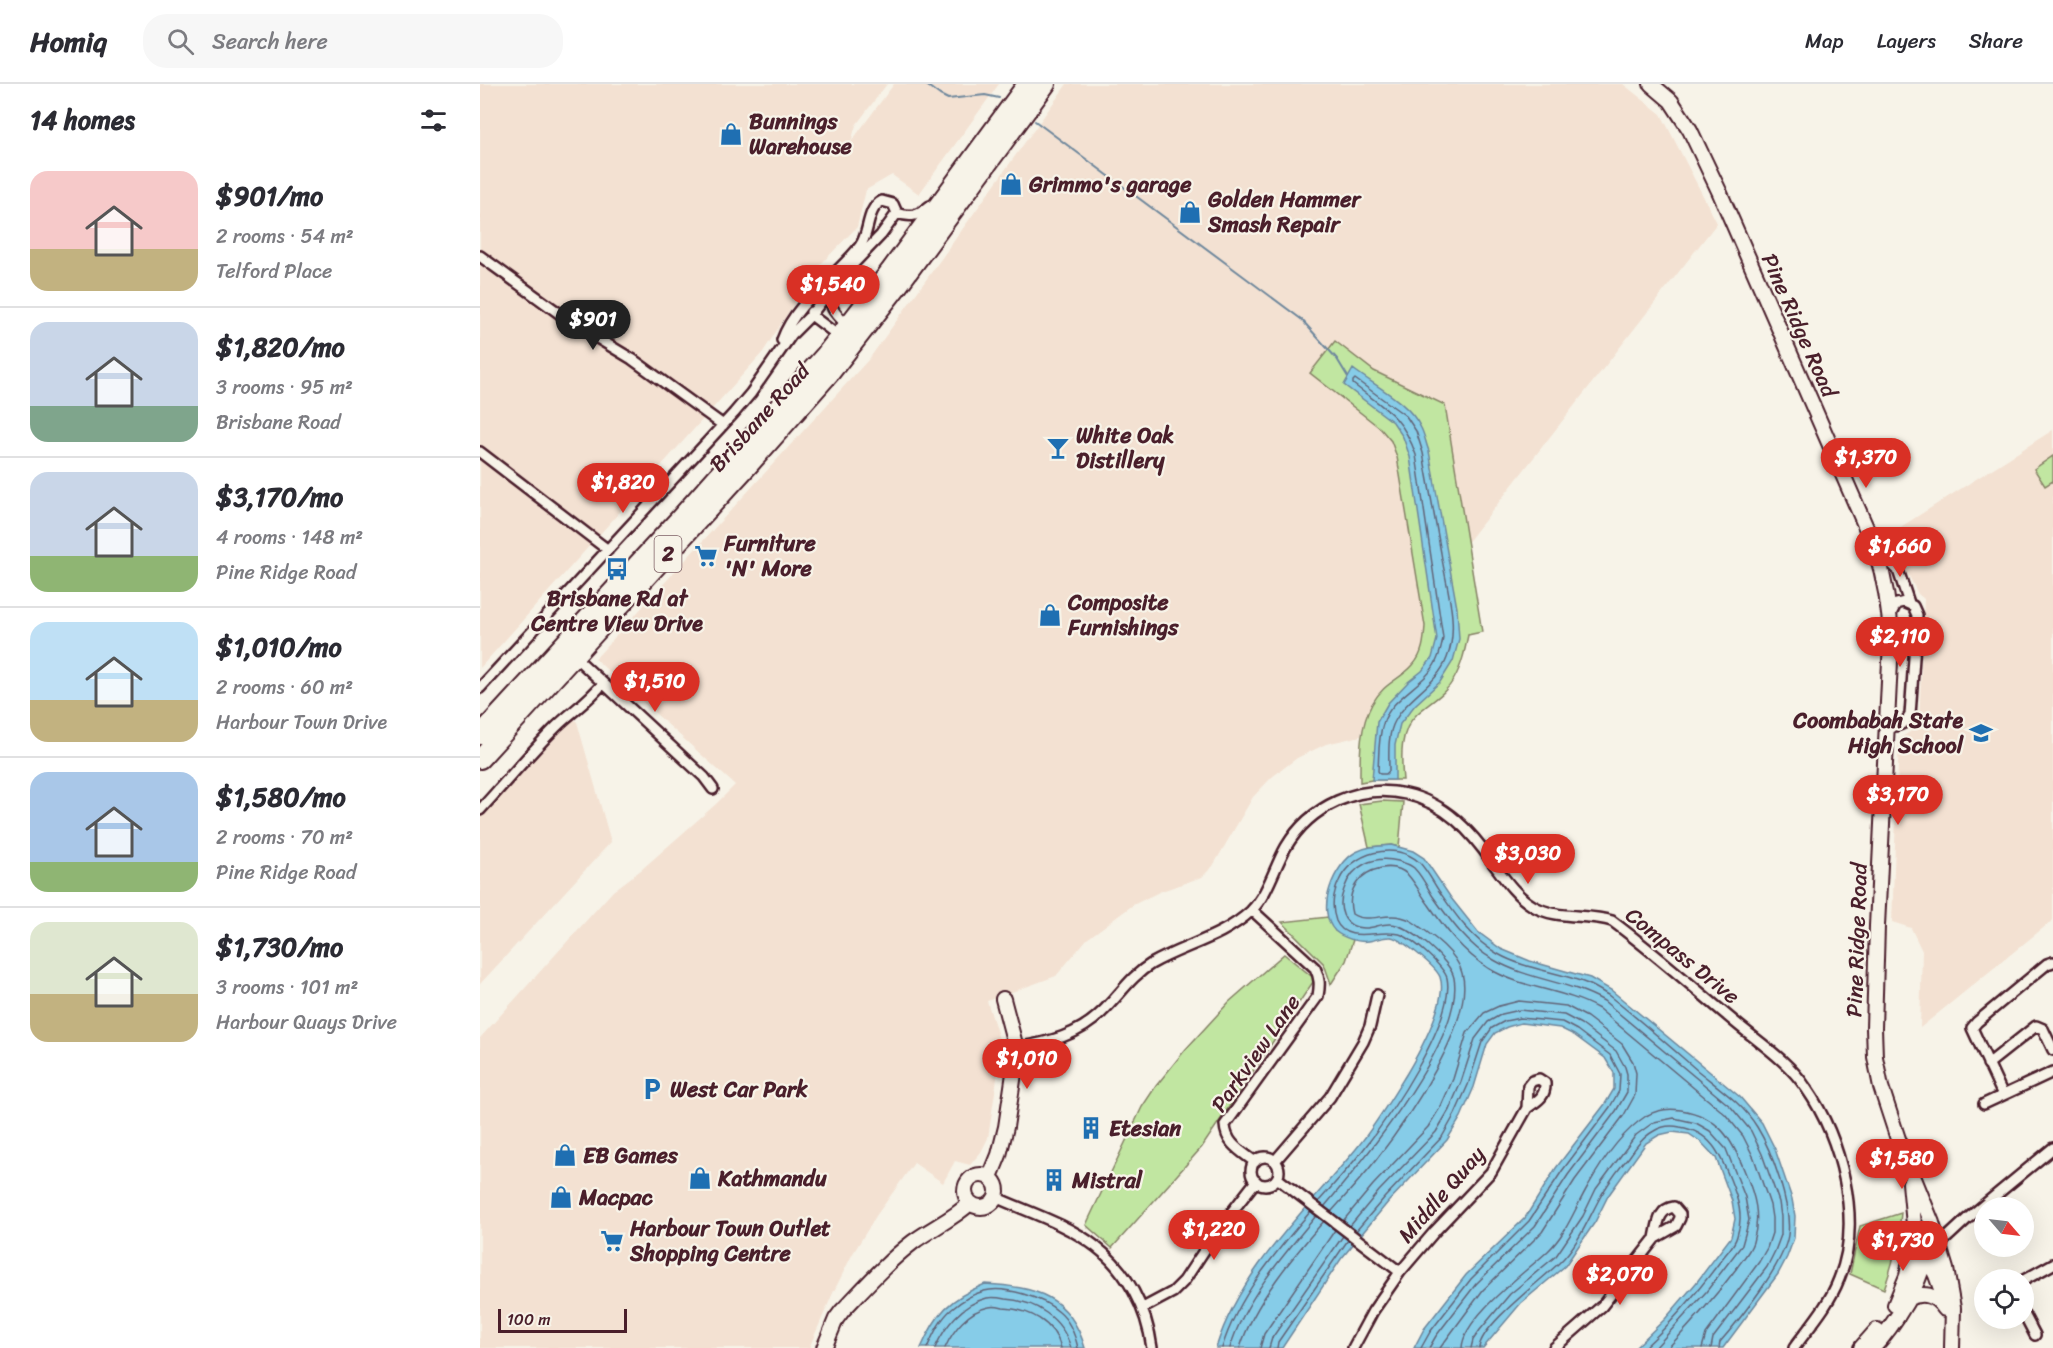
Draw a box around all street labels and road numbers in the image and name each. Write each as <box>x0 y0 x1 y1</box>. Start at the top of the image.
street label: Pine Ridge Road <box>1750 247 1849 405</box>
street label: Brisbane Road <box>699 352 821 481</box>
road number: 2 <box>654 536 681 572</box>
street label: Pine Ridge Road <box>1834 861 1879 1018</box>
street label: Compass Drive <box>1616 896 1749 1014</box>
street label: Parkview Lane <box>1200 986 1311 1121</box>
street label: Middle Quay <box>1388 1136 1496 1252</box>

